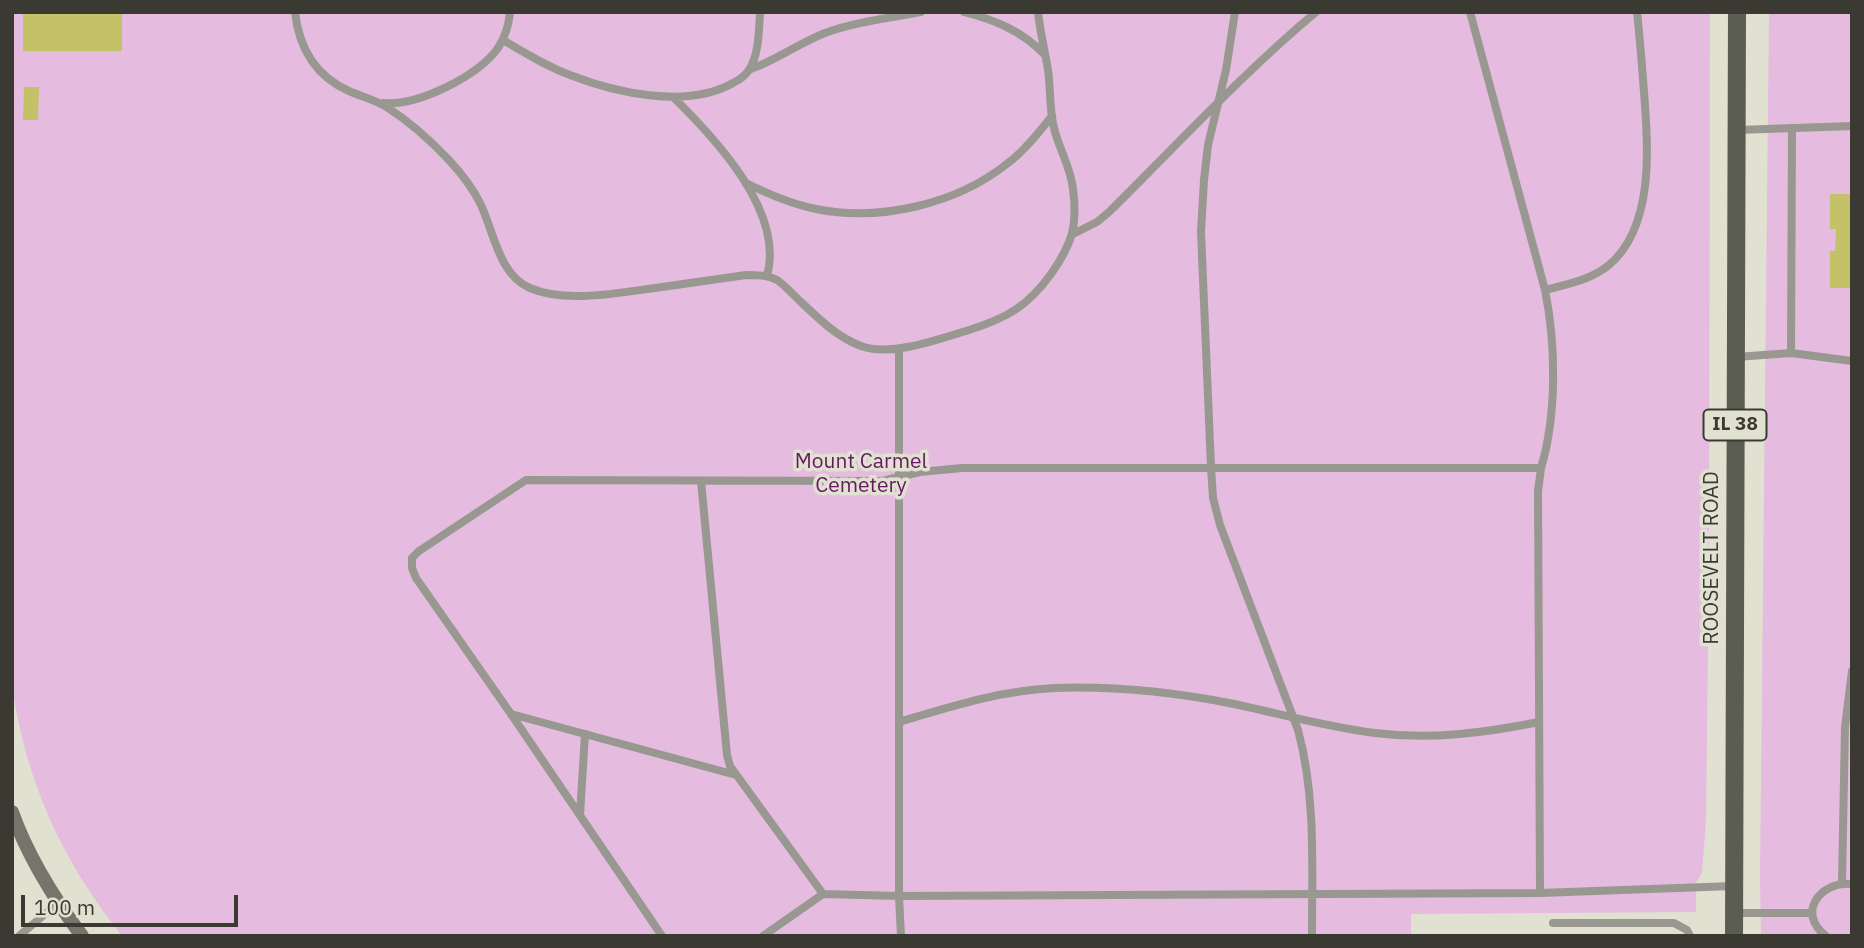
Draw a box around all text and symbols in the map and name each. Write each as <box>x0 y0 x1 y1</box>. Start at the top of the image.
road number: IL 38 <box>1704 410 1766 440</box>
park label: Mount Carmel Cemetery <box>795 449 927 499</box>
street label: ROOSEVELT ROAD <box>1699 471 1725 645</box>
scale bar <box>24 881 242 925</box>
text: 100 m <box>34 893 95 921</box>

